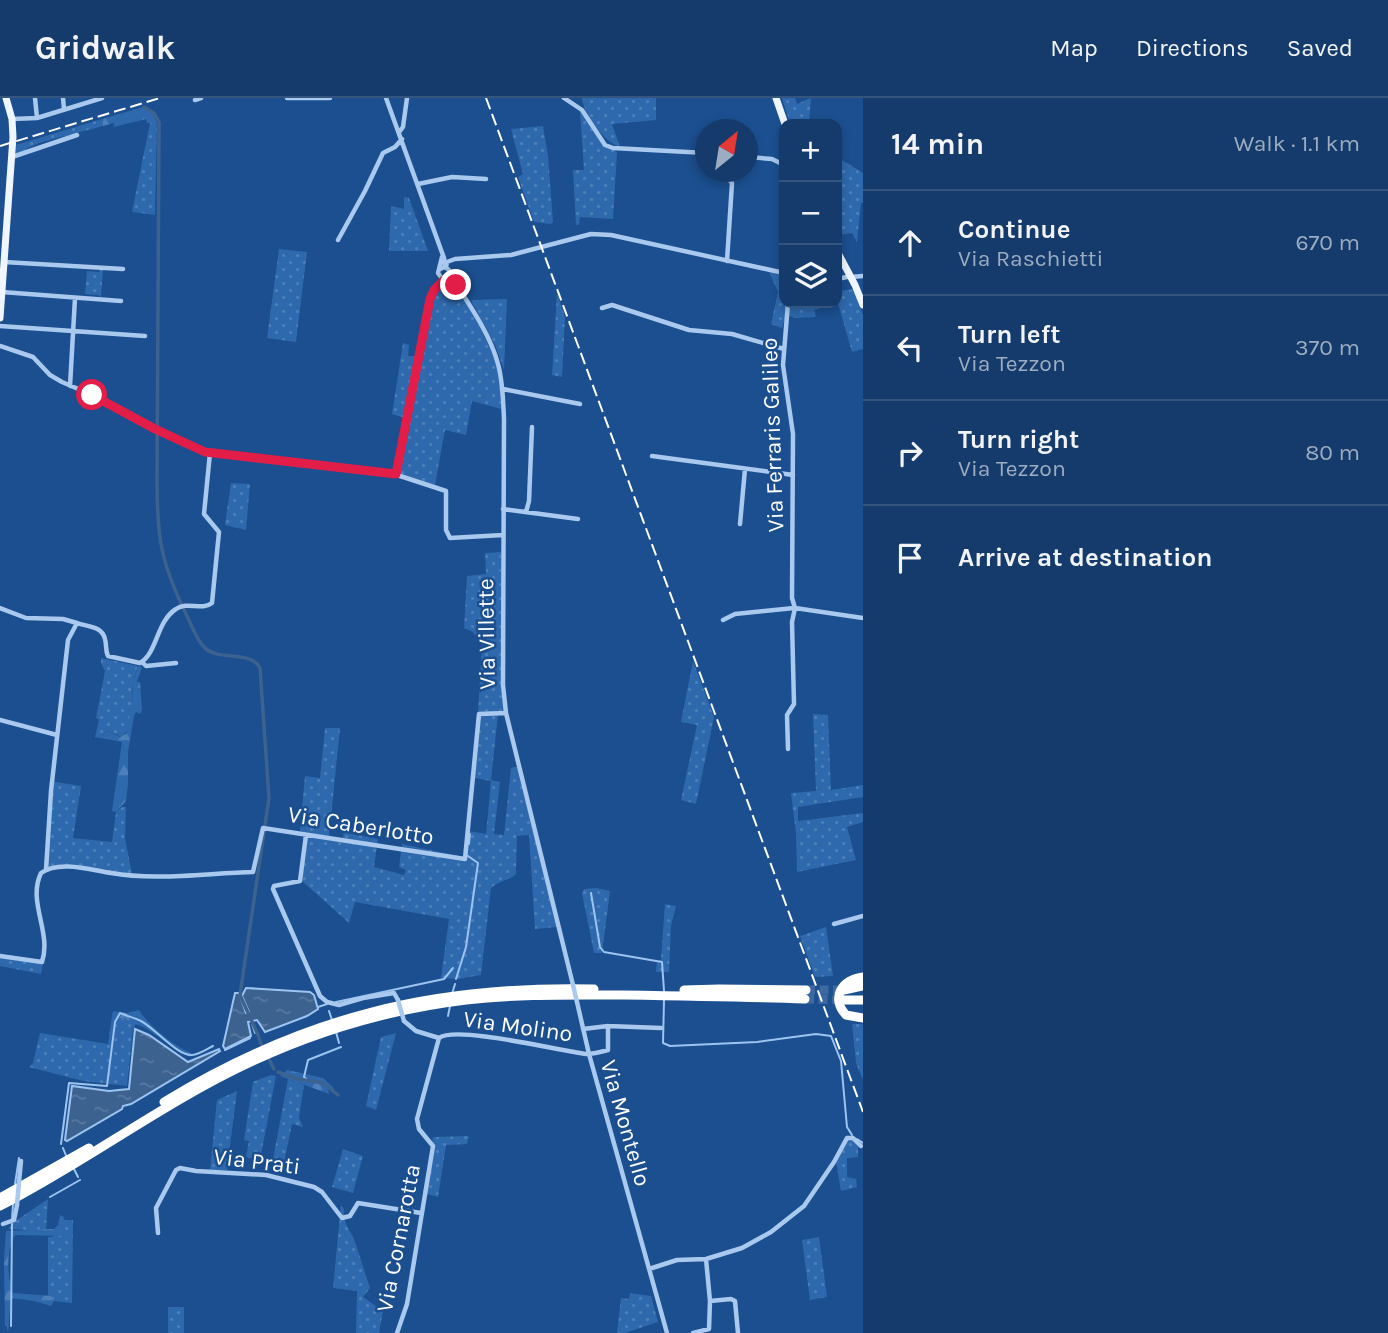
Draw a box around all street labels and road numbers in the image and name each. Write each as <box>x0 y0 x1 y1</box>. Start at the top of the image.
street label: Via Ferraris Galileo <box>756 337 789 533</box>
street label: Via Villette <box>472 578 501 690</box>
street label: Via Caberlotto <box>286 801 436 850</box>
street label: Via Molino <box>462 1005 574 1047</box>
street label: Via Montello <box>595 1057 656 1189</box>
street label: Via Prati <box>212 1143 302 1180</box>
street label: Via Cornarotta <box>371 1162 426 1314</box>

